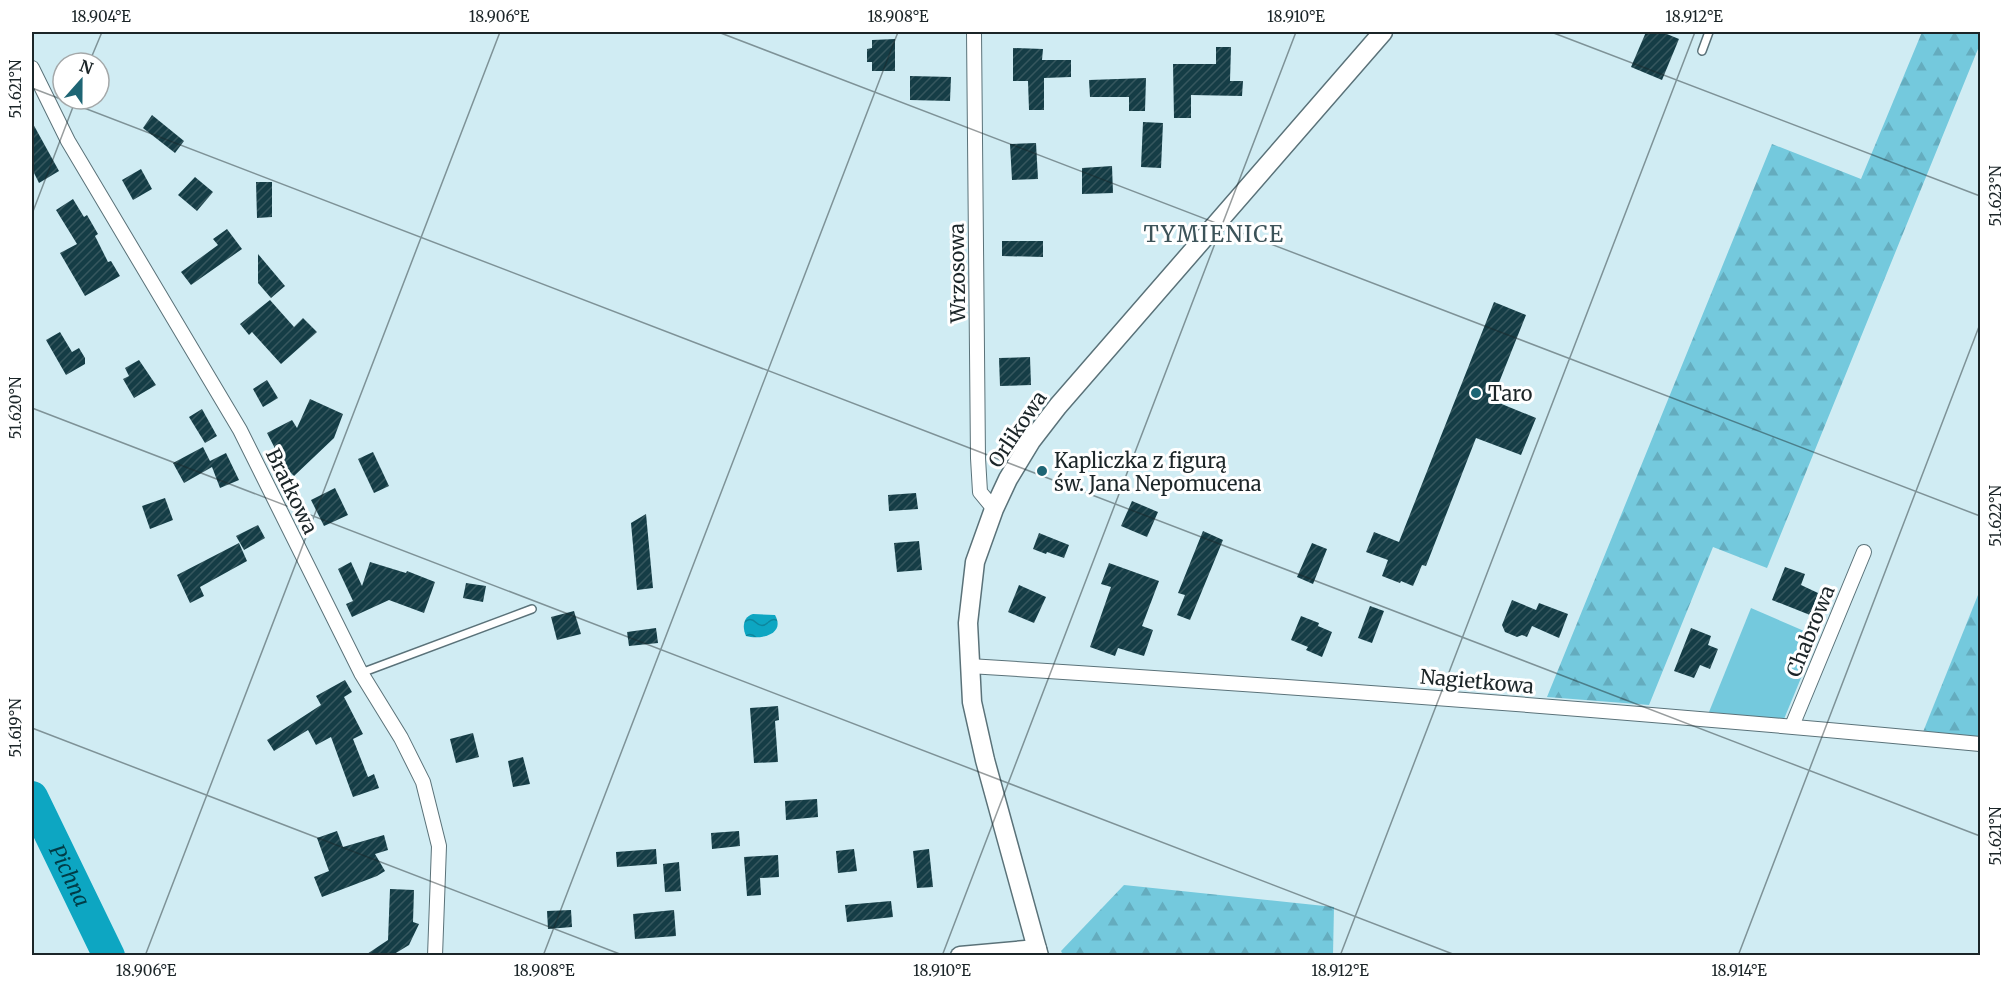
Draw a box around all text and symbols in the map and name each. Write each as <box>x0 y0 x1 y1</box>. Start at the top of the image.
text: 18.904°E <box>71 7 131 26</box>
text: 18.906°E <box>469 7 530 26</box>
text: 18.908°E <box>867 7 929 26</box>
text: 18.910°E <box>1267 7 1325 26</box>
text: 18.912°E <box>1665 7 1723 26</box>
north arrow <box>51 51 111 111</box>
text: N <box>77 55 96 79</box>
text: 51.621°N <box>6 59 25 118</box>
text: 51.623°N <box>1986 165 2005 227</box>
district label: TYMIENICE <box>1144 220 1284 248</box>
street label: Wrzosowa <box>944 223 970 324</box>
text: 51.620°N <box>6 376 25 439</box>
place label: Taro <box>1488 381 1533 406</box>
street label: Orlikowa <box>982 386 1052 472</box>
marker: Taro <box>1469 386 1483 400</box>
street label: Bratkowa <box>261 444 323 538</box>
place label: Kapliczka z figurą św. Jana Nepomucena <box>1054 448 1262 496</box>
marker: Kapliczka z figurą św. Jana Nepomucena <box>1035 464 1049 478</box>
text: 51.622°N <box>1986 485 2005 547</box>
street label: Chabrowa <box>1780 581 1840 680</box>
street label: Nagietkowa <box>1419 664 1535 698</box>
text: 51.619°N <box>6 698 25 758</box>
text: 51.621°N <box>1986 806 2005 865</box>
water label: Pichna <box>43 840 96 911</box>
text: 18.906°E <box>116 961 177 980</box>
text: 18.908°E <box>513 961 575 980</box>
text: 18.910°E <box>913 961 971 980</box>
text: 18.912°E <box>1311 961 1369 980</box>
text: 18.914°E <box>1711 961 1767 980</box>

